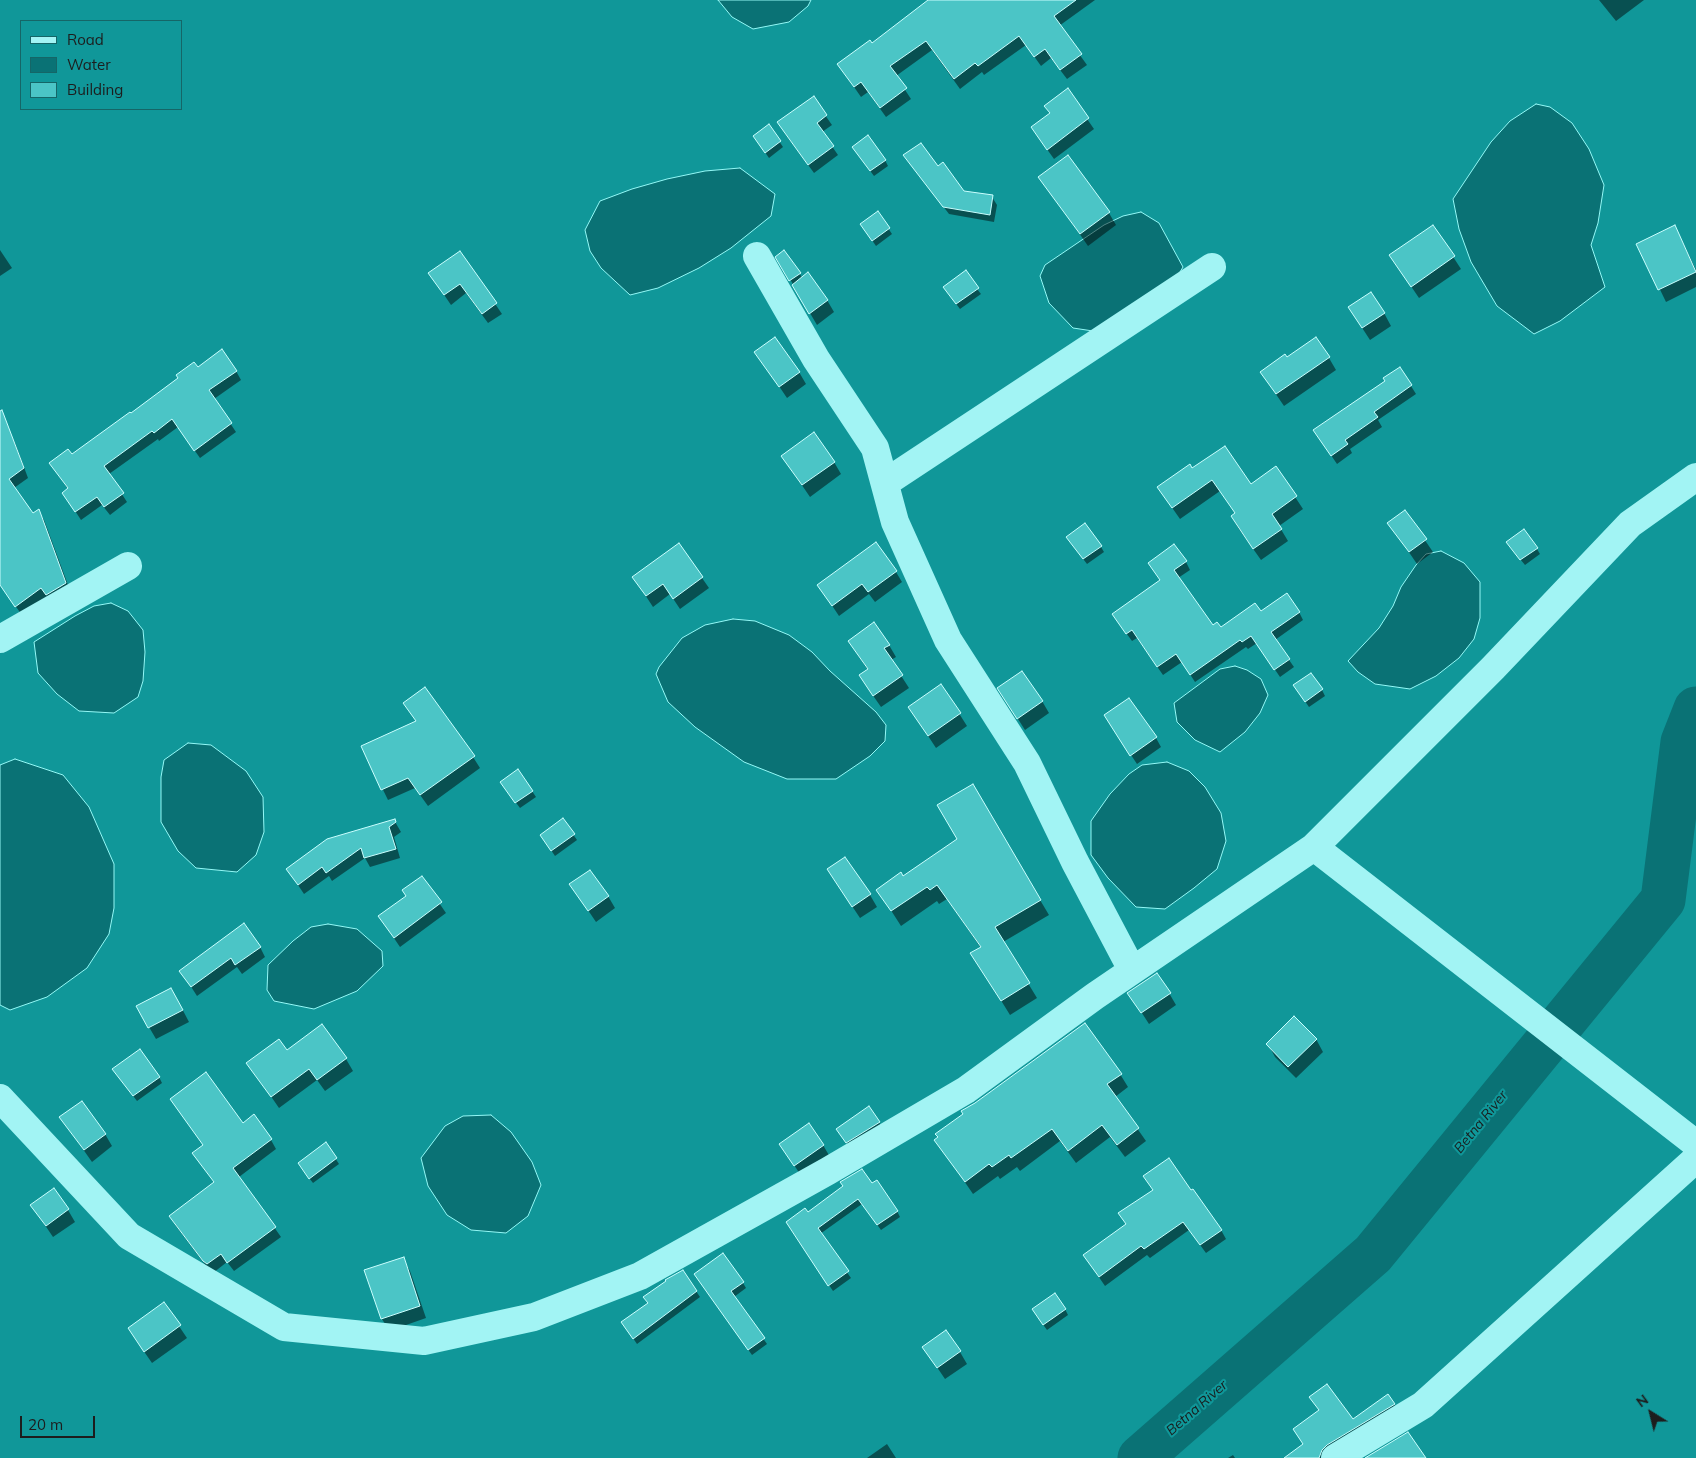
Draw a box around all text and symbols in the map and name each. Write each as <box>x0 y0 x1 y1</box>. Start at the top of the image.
legend <box>20 20 182 110</box>
text: Road <box>67 30 104 49</box>
text: Water <box>67 55 111 74</box>
text: Building <box>67 80 123 99</box>
water label: Betna River <box>1451 1087 1511 1157</box>
water label: Betna River <box>1163 1377 1231 1439</box>
north arrow <box>1626 1388 1676 1438</box>
text: N <box>1633 1390 1652 1411</box>
scale bar <box>22 1406 98 1438</box>
text: 20 m <box>28 1415 63 1434</box>

